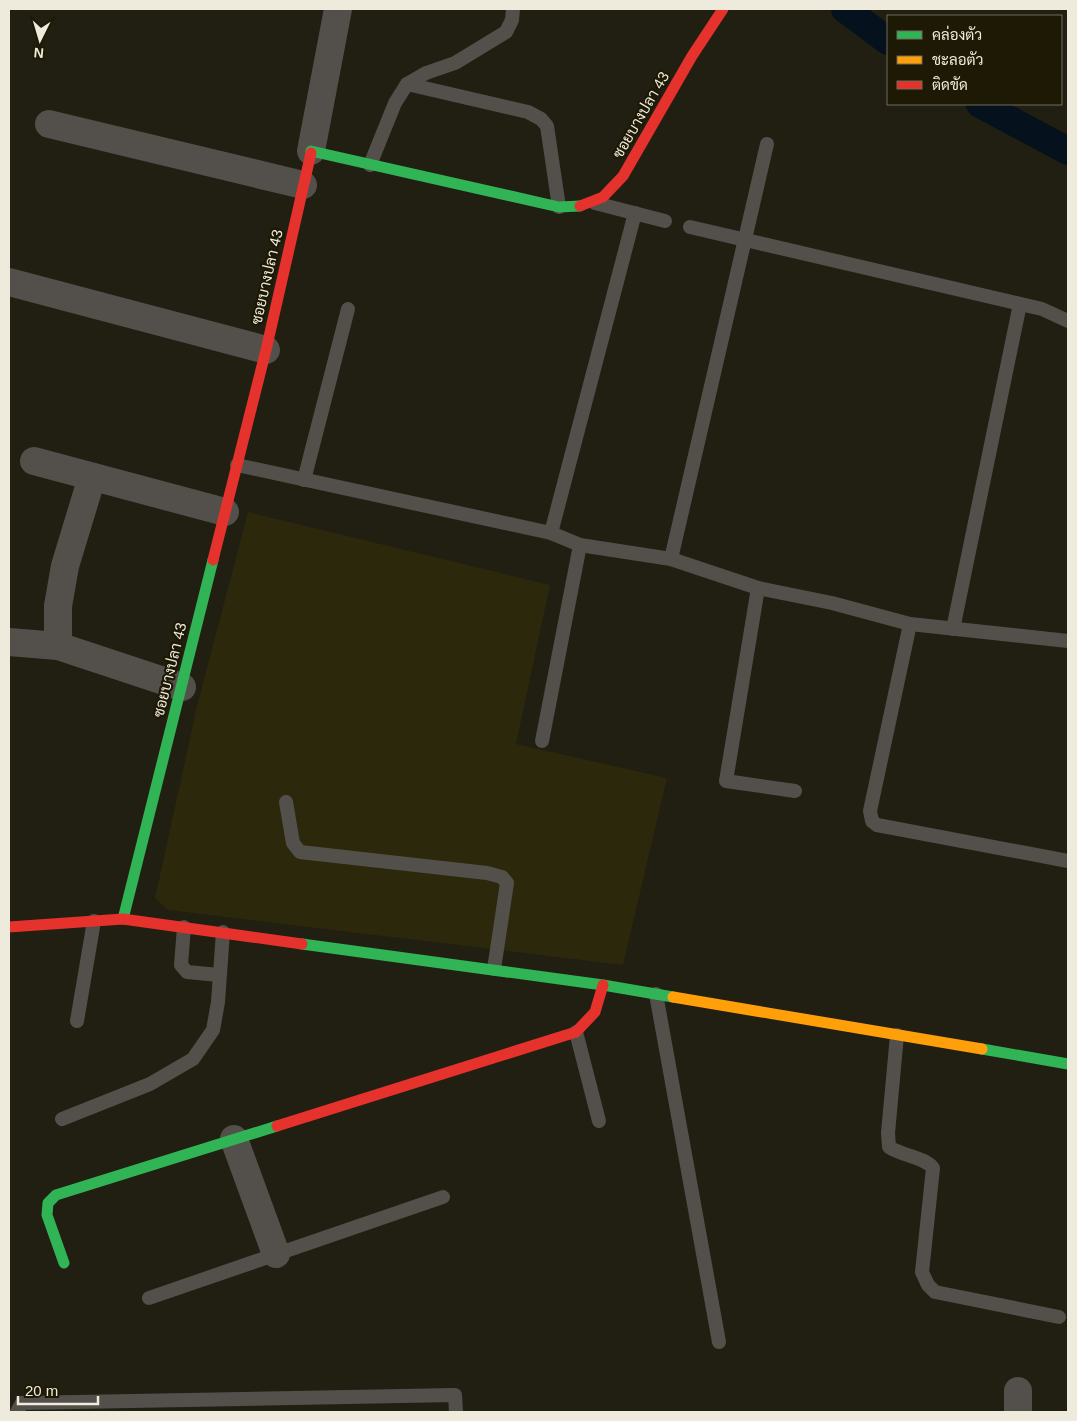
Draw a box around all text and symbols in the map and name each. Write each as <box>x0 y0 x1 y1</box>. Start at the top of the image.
north arrow <box>15 15 65 65</box>
legend <box>887 15 1062 105</box>
text: คล่องตัว <box>932 25 982 43</box>
text: N <box>33 45 45 61</box>
text: ชะลอตัว <box>932 51 983 68</box>
street label: ซอยบางปลา 43 <box>609 68 672 161</box>
text: ติดขัด <box>932 76 968 93</box>
street label: ซอยบางปลา 43 <box>247 228 286 326</box>
street label: ซอยบางปลา 43 <box>150 621 190 719</box>
scale bar <box>18 1374 98 1406</box>
text: 20 m <box>25 1382 58 1399</box>

